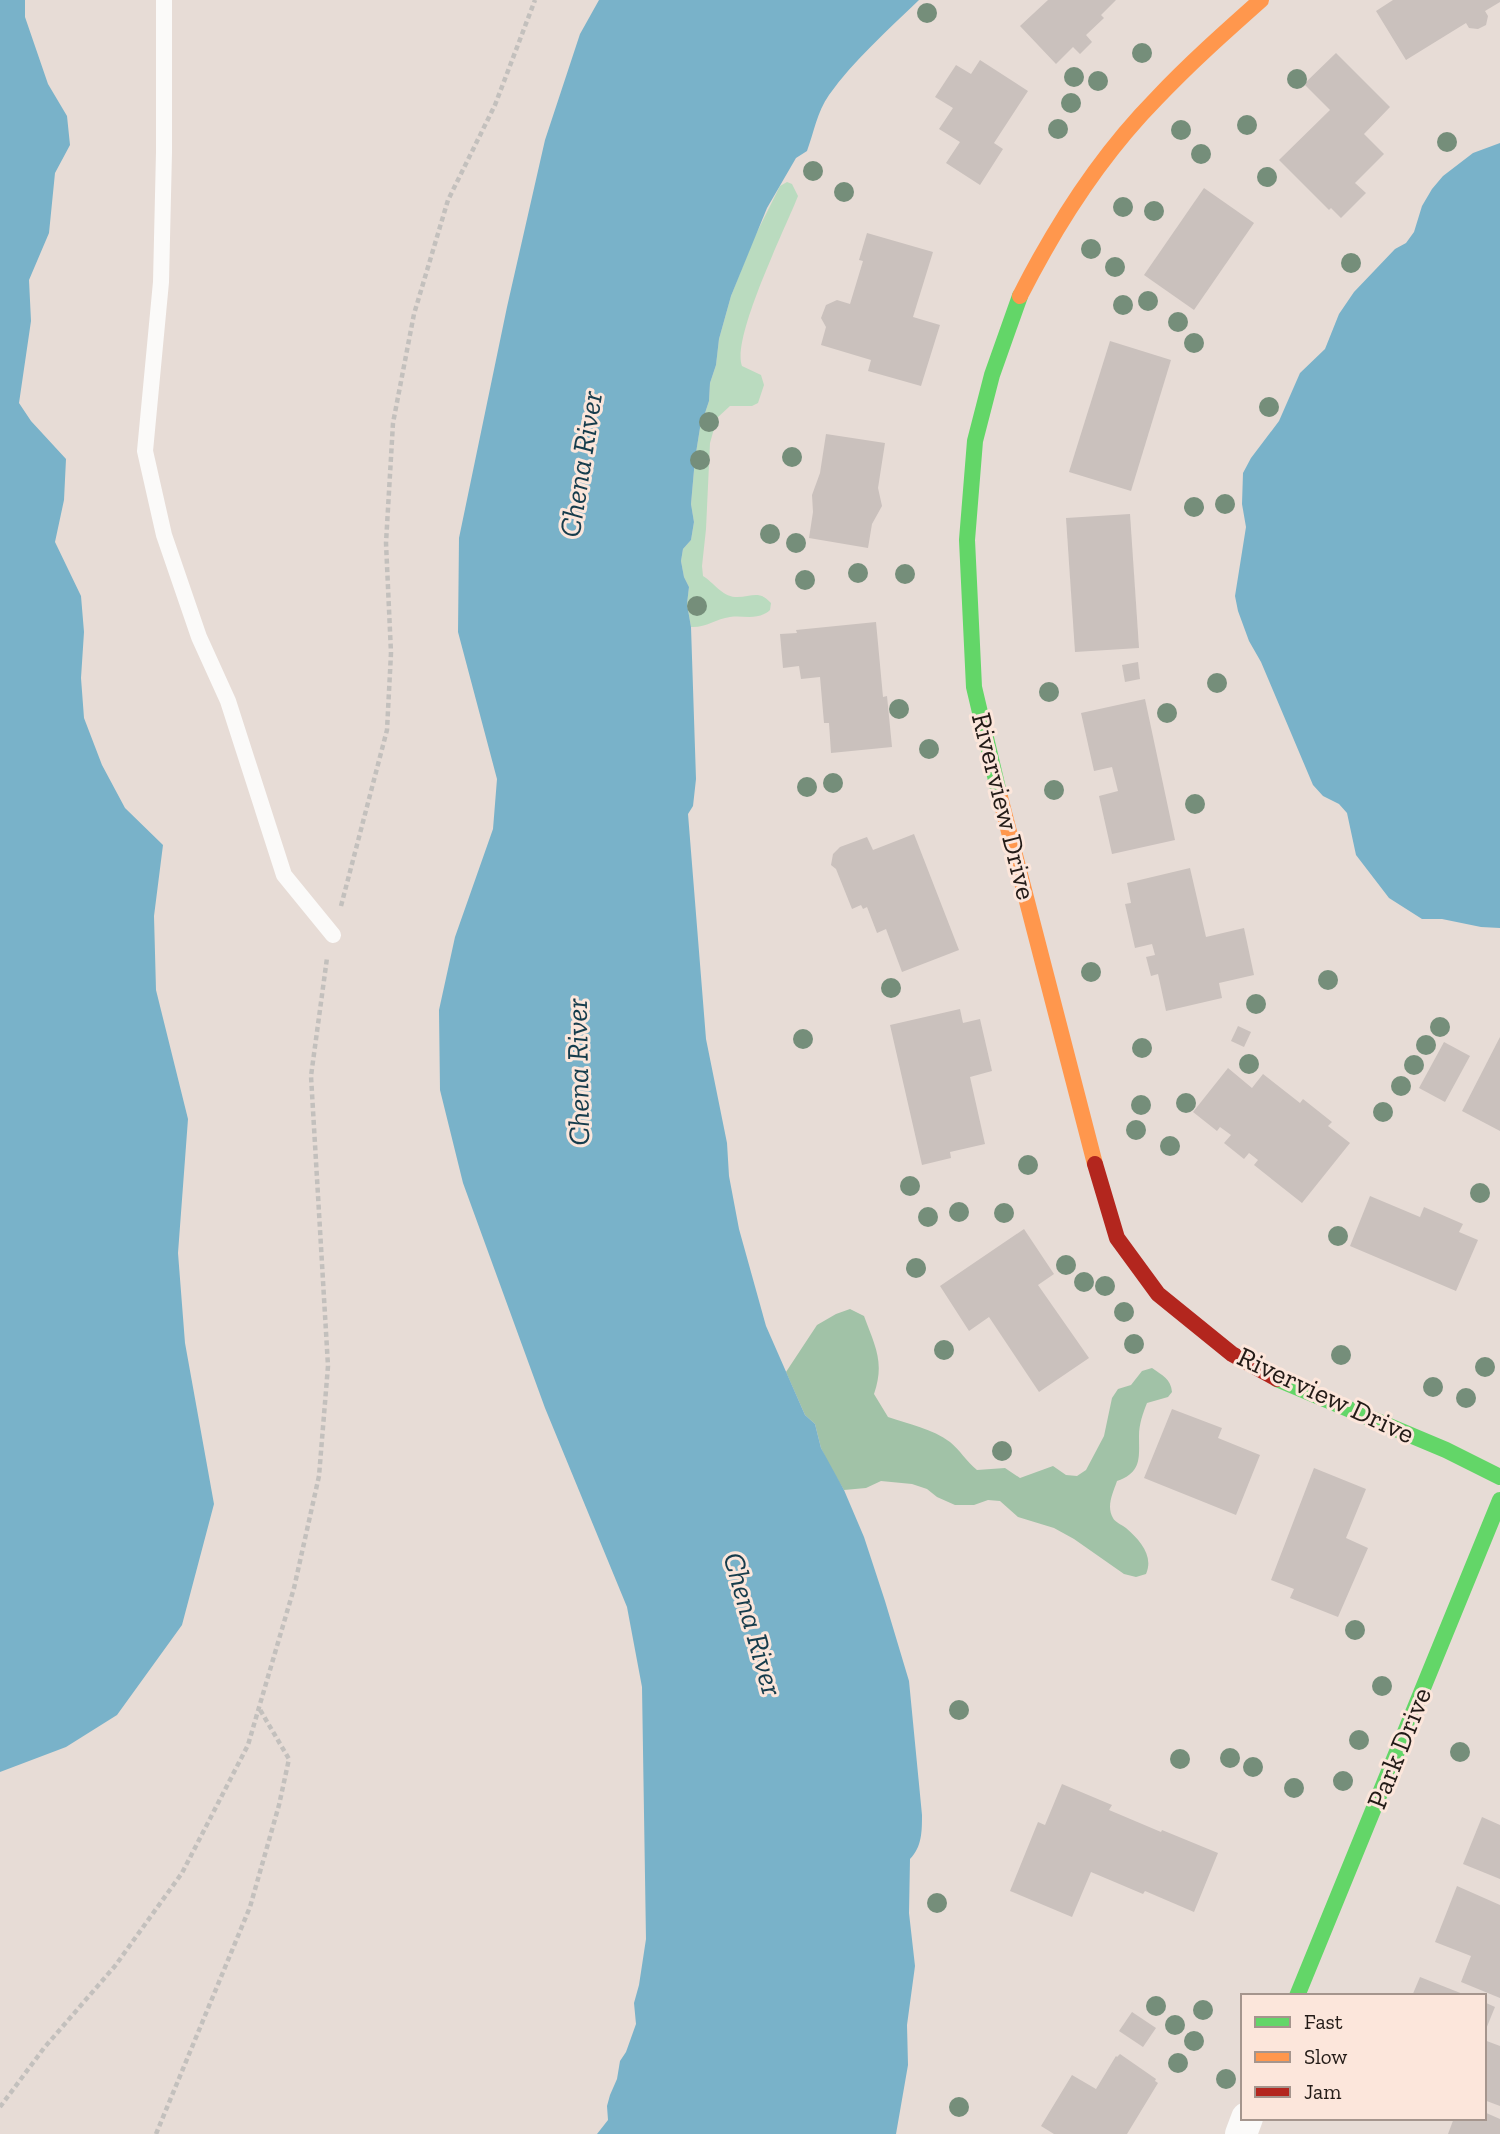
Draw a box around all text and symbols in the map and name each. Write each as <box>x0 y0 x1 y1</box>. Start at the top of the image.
water label: Chena River <box>552 388 610 540</box>
street label: Riverview Drive <box>965 709 1043 903</box>
water label: Chena River <box>559 997 597 1146</box>
street label: Riverview Drive <box>1232 1340 1420 1450</box>
water label: Chena River <box>715 1548 791 1701</box>
street label: Park Drive <box>1360 1683 1438 1813</box>
legend <box>1241 1994 1486 2120</box>
text: Fast <box>1304 2009 1343 2034</box>
text: Slow <box>1304 2044 1347 2069</box>
text: Jam <box>1304 2079 1341 2104</box>

